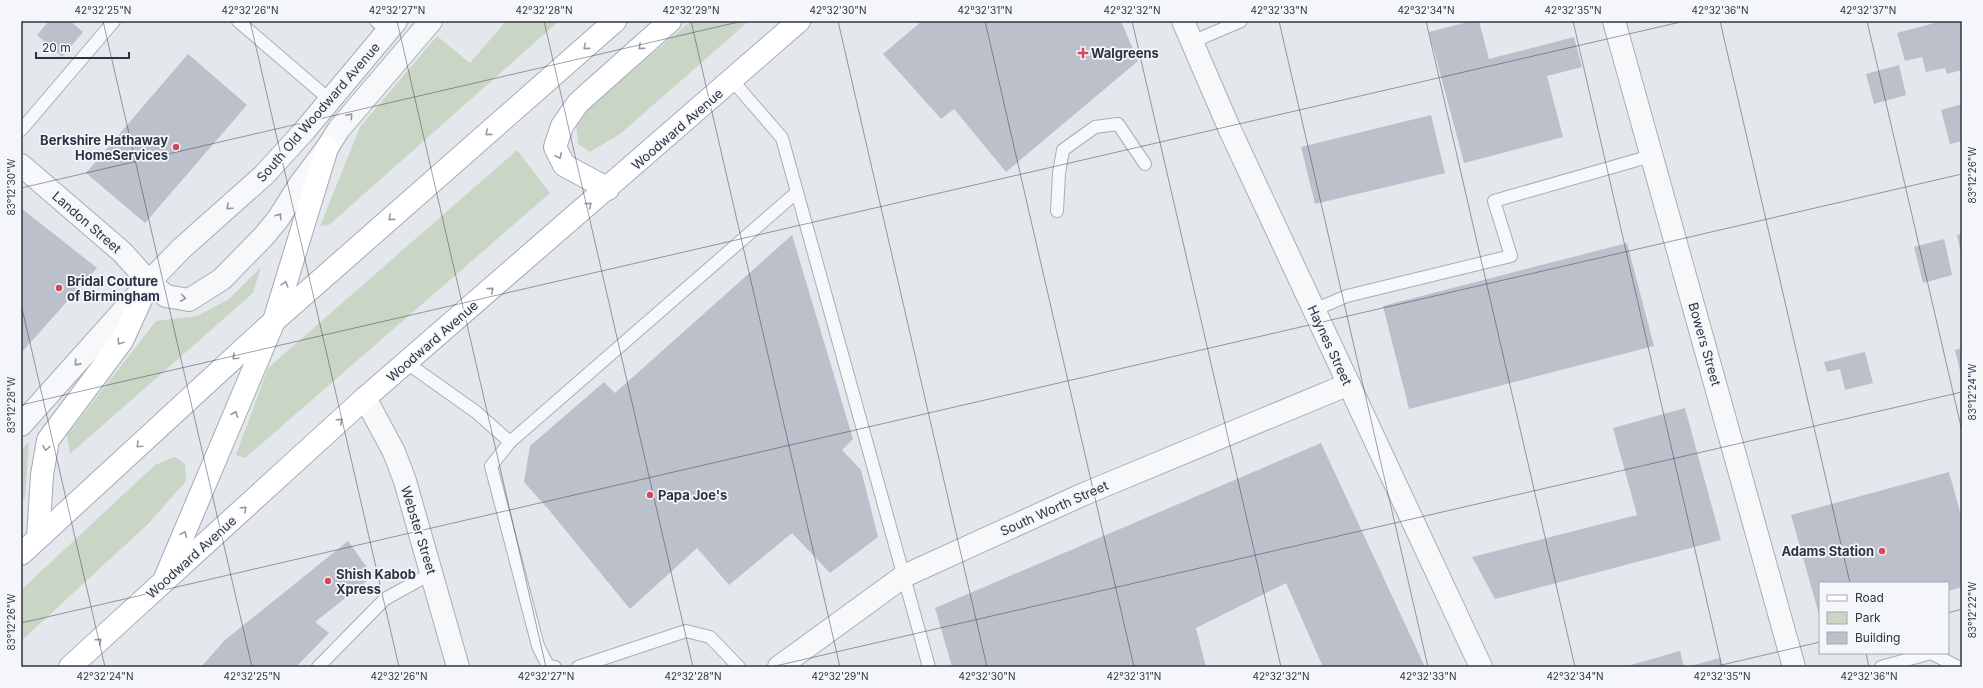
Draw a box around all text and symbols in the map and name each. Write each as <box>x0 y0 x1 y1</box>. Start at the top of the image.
text: 42°32'25"N <box>75 4 131 16</box>
text: 42°32'26"N <box>222 4 278 16</box>
text: 42°32'27"N <box>369 4 425 16</box>
text: 42°32'28"N <box>516 4 572 16</box>
text: 42°32'29"N <box>663 4 719 16</box>
text: 42°32'30"N <box>809 4 867 16</box>
text: 42°32'31"N <box>958 4 1012 16</box>
text: 42°32'32"N <box>1104 4 1160 16</box>
text: 42°32'33"N <box>1251 4 1307 16</box>
text: 42°32'34"N <box>1397 4 1455 16</box>
text: 42°32'35"N <box>1545 4 1601 16</box>
text: 42°32'36"N <box>1692 4 1748 16</box>
text: 42°32'37"N <box>1840 4 1896 16</box>
scale bar <box>36 34 129 60</box>
street label: South Old Woodward Avenue <box>253 39 383 185</box>
text: 20 m <box>42 40 71 55</box>
one-way arrow <box>583 42 591 49</box>
one-way arrow <box>638 42 646 50</box>
place label: Walgreens <box>1091 45 1159 61</box>
marker: Walgreens <box>1078 48 1088 58</box>
street label: Woodward Avenue <box>628 85 726 173</box>
one-way arrow <box>345 113 352 120</box>
one-way arrow <box>486 128 493 135</box>
place label: Berkshire Hathaway HomeServices <box>40 132 168 163</box>
marker: Berkshire Hathaway HomeServices <box>171 142 181 152</box>
text: 83°12'26"W <box>1966 146 1978 203</box>
one-way arrow <box>554 151 562 159</box>
text: 83°12'30"W <box>5 158 17 215</box>
street label: Landon Street <box>49 188 125 256</box>
one-way arrow <box>226 202 233 209</box>
one-way arrow <box>584 203 592 210</box>
one-way arrow <box>274 214 281 221</box>
one-way arrow <box>388 214 395 221</box>
place label: Bridal Couture of Birmingham <box>67 273 160 304</box>
one-way arrow <box>280 281 289 288</box>
marker: Bridal Couture of Birmingham <box>54 283 64 293</box>
one-way arrow <box>486 288 493 295</box>
one-way arrow <box>180 293 186 302</box>
street label: Woodward Avenue <box>383 297 481 385</box>
street label: Bowers Street <box>1685 300 1725 388</box>
street label: Haynes Street <box>1304 302 1356 388</box>
one-way arrow <box>118 338 125 345</box>
one-way arrow <box>232 352 240 360</box>
one-way arrow <box>74 358 81 366</box>
text: 83°12'24"W <box>1966 363 1978 420</box>
text: 83°12'28"W <box>5 376 17 433</box>
one-way arrow <box>231 411 239 418</box>
one-way arrow <box>335 419 342 426</box>
one-way arrow <box>136 441 144 448</box>
one-way arrow <box>43 445 51 451</box>
street label: South Worth Street <box>997 477 1111 539</box>
street label: Webster Street <box>398 484 440 576</box>
place label: Papa Joe's <box>658 487 727 503</box>
marker: Papa Joe's <box>645 490 655 500</box>
one-way arrow <box>239 507 246 514</box>
street label: Woodward Avenue <box>143 512 239 602</box>
one-way arrow <box>180 530 188 537</box>
place label: Adams Station <box>1781 543 1874 559</box>
marker: Adams Station <box>1877 546 1887 556</box>
place label: Shish Kabob Xpress <box>336 566 416 597</box>
marker: Shish Kabob Xpress <box>323 576 333 586</box>
legend <box>1819 582 1949 654</box>
text: 83°12'22"W <box>1966 582 1978 638</box>
text: Road <box>1855 590 1884 605</box>
text: 83°12'26"W <box>5 593 17 650</box>
text: Park <box>1855 610 1881 625</box>
text: Building <box>1855 630 1900 645</box>
one-way arrow <box>94 639 101 646</box>
text: 42°32'24"N <box>77 670 133 682</box>
text: 42°32'25"N <box>224 670 280 682</box>
text: 42°32'26"N <box>371 670 427 682</box>
text: 42°32'27"N <box>518 670 574 682</box>
text: 42°32'28"N <box>665 670 721 682</box>
text: 42°32'29"N <box>812 670 868 682</box>
text: 42°32'30"N <box>958 670 1016 682</box>
text: 42°32'31"N <box>1107 670 1161 682</box>
text: 42°32'32"N <box>1253 670 1309 682</box>
text: 42°32'33"N <box>1400 670 1456 682</box>
text: 42°32'34"N <box>1546 670 1604 682</box>
text: 42°32'35"N <box>1694 670 1750 682</box>
text: 42°32'36"N <box>1841 670 1897 682</box>

